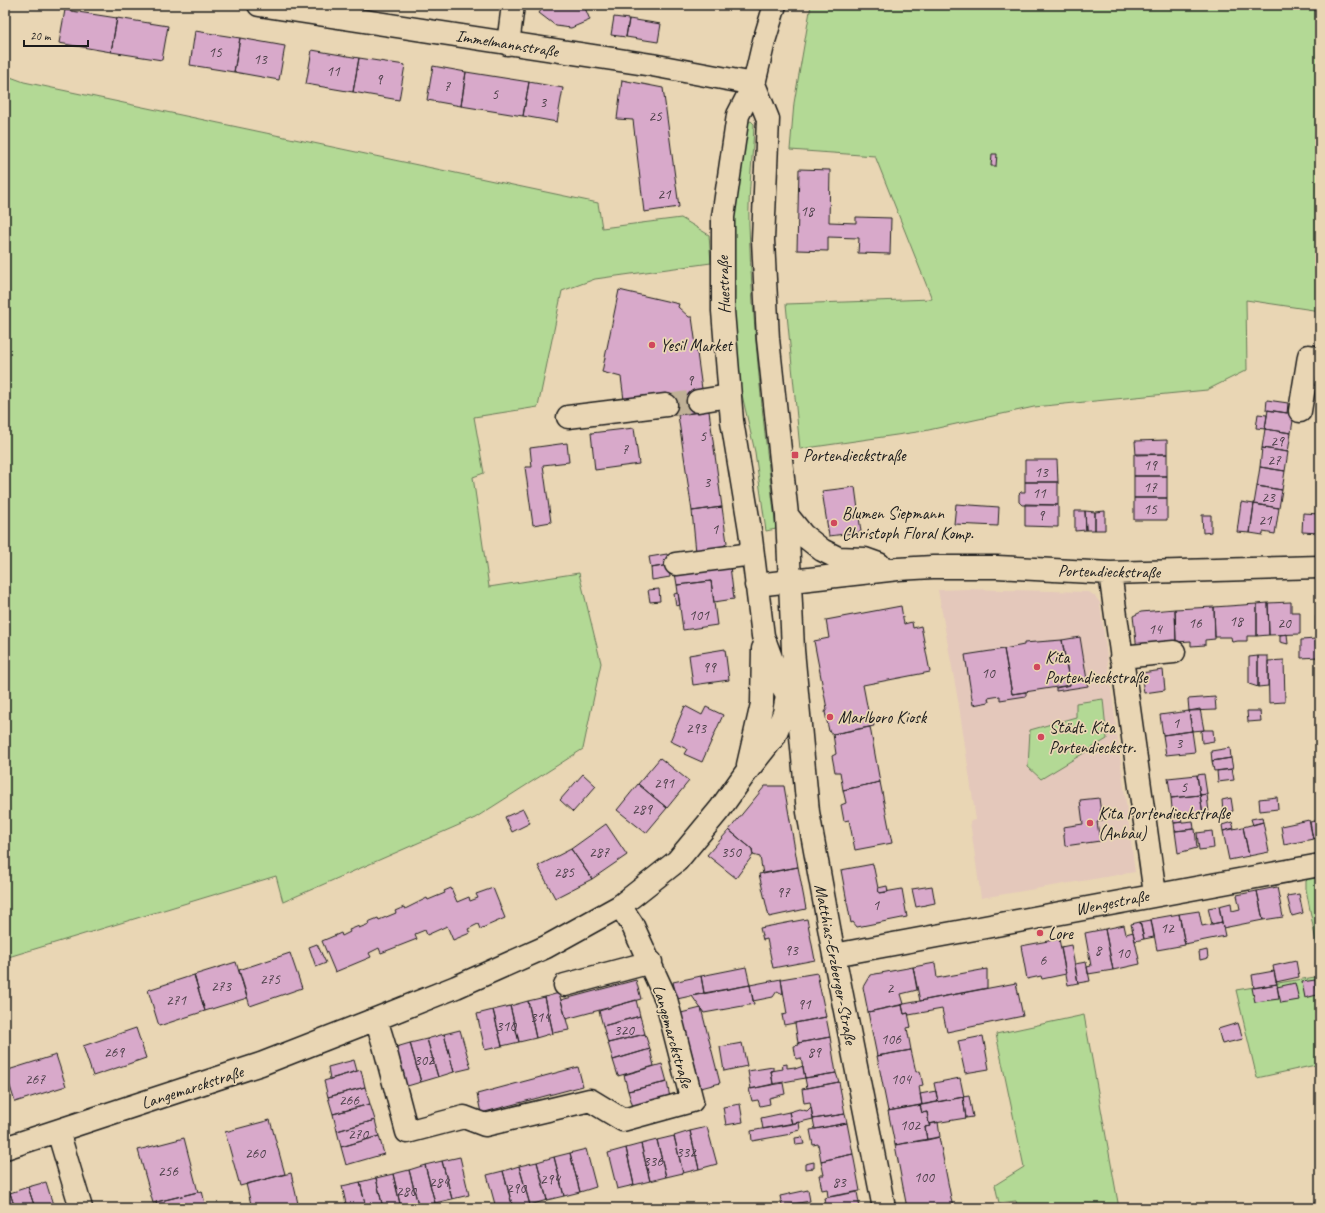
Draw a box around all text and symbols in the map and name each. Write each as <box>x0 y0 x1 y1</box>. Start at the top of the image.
scale bar <box>24 22 88 48</box>
street label: Immelmannstraße <box>454 25 561 62</box>
text: 20 m <box>30 28 52 44</box>
house number: 15 <box>208 43 223 62</box>
house number: 13 <box>253 50 268 69</box>
house number: 11 <box>326 62 341 81</box>
house number: 9 <box>376 70 384 89</box>
house number: 7 <box>444 77 452 96</box>
house number: 5 <box>492 85 500 104</box>
house number: 3 <box>540 93 548 112</box>
house number: 25 <box>648 107 663 126</box>
house number: 21 <box>657 185 672 204</box>
house number: 18 <box>800 202 815 221</box>
street label: Huestraße <box>712 254 735 314</box>
place label: Yesil Market <box>660 335 734 356</box>
marker: Yesil Market <box>647 340 657 350</box>
house number: 9 <box>687 371 695 390</box>
house number: 5 <box>700 427 708 446</box>
house number: 29 <box>1270 432 1285 451</box>
house number: 7 <box>622 440 630 459</box>
place label: Portendieckstraße <box>803 445 907 466</box>
marker: Portendieckstraße <box>790 450 800 460</box>
house number: 27 <box>1267 451 1282 470</box>
house number: 19 <box>1143 456 1158 475</box>
house number: 13 <box>1034 463 1049 482</box>
house number: 3 <box>704 473 712 492</box>
house number: 17 <box>1143 478 1158 497</box>
house number: 11 <box>1032 484 1047 503</box>
house number: 23 <box>1261 488 1276 507</box>
house number: 15 <box>1143 500 1158 519</box>
place label: Blumen Siepmann Christoph Floral Komp. <box>842 503 974 544</box>
house number: 9 <box>1038 506 1046 525</box>
house number: 21 <box>1258 511 1273 530</box>
marker: Blumen Siepmann Christoph Floral Komp. <box>829 518 839 528</box>
house number: 1 <box>712 520 720 539</box>
street label: Portendieckstraße <box>1058 560 1162 583</box>
house number: 101 <box>689 606 710 625</box>
house number: 18 <box>1229 612 1244 631</box>
house number: 16 <box>1188 614 1203 633</box>
house number: 20 <box>1277 614 1292 633</box>
house number: 14 <box>1148 620 1163 639</box>
place label: Kita Portendieckstraße <box>1045 647 1149 688</box>
house number: 99 <box>702 658 717 677</box>
marker: Kita Portendieckstraße <box>1032 662 1042 672</box>
house number: 10 <box>981 664 996 683</box>
place label: Marlboro Kiosk <box>838 707 928 728</box>
marker: Marlboro Kiosk <box>825 712 835 722</box>
house number: 1 <box>1173 714 1181 733</box>
place label: Städt. Kita Portendieckstr. <box>1049 717 1136 758</box>
house number: 293 <box>686 719 707 738</box>
marker: Städt. Kita Portendieckstr. <box>1036 732 1046 742</box>
house number: 3 <box>1176 734 1184 753</box>
house number: 291 <box>654 774 675 793</box>
house number: 5 <box>1181 778 1189 797</box>
house number: 289 <box>632 800 653 819</box>
place label: Kita Portendieckstraße (Anbau) <box>1098 803 1232 844</box>
marker: Kita Portendieckstraße (Anbau) <box>1085 818 1095 828</box>
house number: 287 <box>589 843 610 862</box>
house number: 350 <box>721 843 742 862</box>
house number: 285 <box>554 863 575 882</box>
street label: Matthias-Erzberger-Straße <box>810 882 862 1048</box>
house number: 97 <box>776 883 791 902</box>
street label: Wengestraße <box>1074 885 1152 920</box>
house number: 1 <box>873 896 881 915</box>
house number: 12 <box>1160 919 1175 938</box>
place label: Lore <box>1048 923 1074 944</box>
marker: Lore <box>1035 928 1045 938</box>
house number: 93 <box>784 941 799 960</box>
house number: 8 <box>1095 941 1103 960</box>
house number: 10 <box>1116 944 1131 963</box>
house number: 6 <box>1040 951 1048 970</box>
house number: 275 <box>260 970 281 989</box>
house number: 273 <box>211 977 232 996</box>
house number: 2 <box>887 979 895 998</box>
street label: Langemarckstraße <box>648 982 698 1091</box>
house number: 271 <box>166 991 187 1010</box>
house number: 91 <box>797 995 812 1014</box>
house number: 314 <box>530 1008 551 1027</box>
house number: 310 <box>496 1017 517 1036</box>
house number: 320 <box>614 1021 635 1040</box>
house number: 106 <box>881 1030 902 1049</box>
house number: 269 <box>104 1043 125 1062</box>
house number: 89 <box>807 1043 822 1062</box>
house number: 302 <box>414 1051 435 1070</box>
street label: Langemarckstraße <box>139 1061 247 1114</box>
house number: 267 <box>25 1070 46 1089</box>
house number: 104 <box>891 1070 912 1089</box>
house number: 266 <box>339 1091 360 1110</box>
house number: 102 <box>900 1116 921 1135</box>
house number: 270 <box>348 1125 369 1144</box>
house number: 332 <box>676 1143 697 1162</box>
house number: 260 <box>245 1144 266 1163</box>
house number: 336 <box>643 1152 664 1171</box>
house number: 256 <box>158 1162 179 1181</box>
house number: 100 <box>914 1168 935 1187</box>
house number: 294 <box>540 1170 561 1189</box>
house number: 284 <box>429 1173 450 1192</box>
house number: 83 <box>832 1173 847 1192</box>
house number: 290 <box>506 1179 527 1198</box>
house number: 280 <box>396 1182 417 1201</box>

